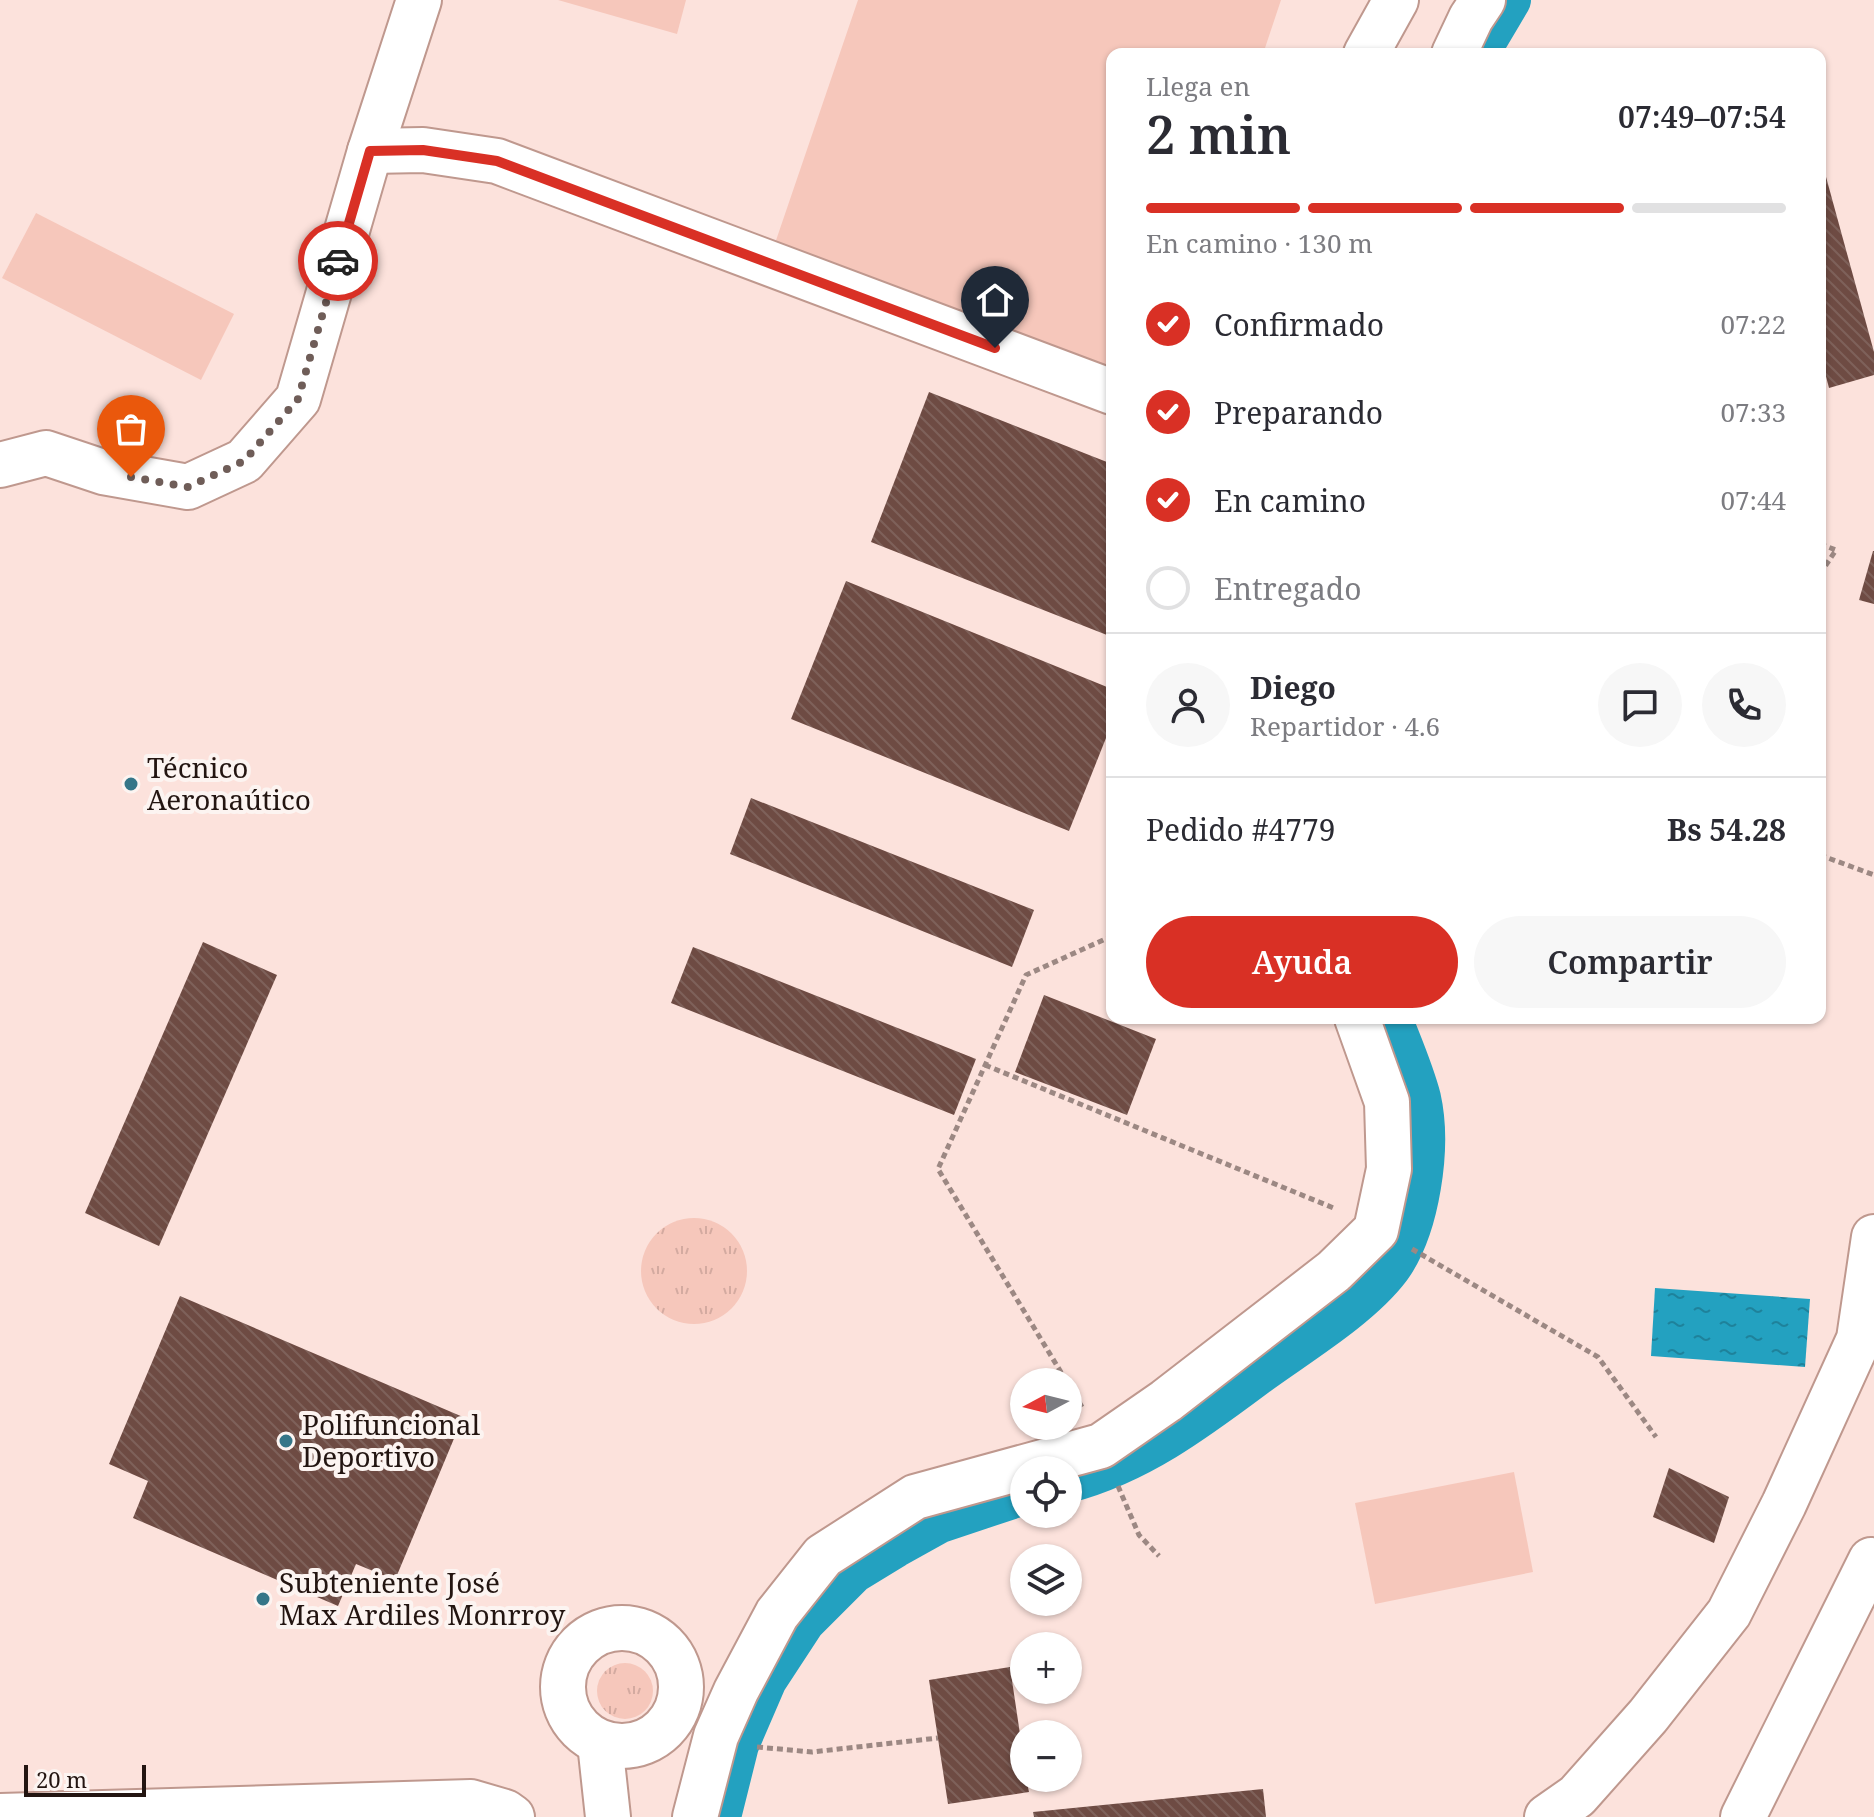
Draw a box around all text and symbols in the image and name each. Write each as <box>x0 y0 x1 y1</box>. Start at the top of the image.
text: Llega en <box>1146 68 1250 104</box>
text: 07:49–07:54 <box>1618 96 1786 137</box>
text: 2 min <box>1146 98 1291 169</box>
courier <box>298 221 378 301</box>
text: En camino · 130 m <box>1146 225 1373 261</box>
icon: car <box>316 239 360 283</box>
pin <box>961 266 1029 348</box>
icon: home <box>973 278 1017 322</box>
icon: check <box>1146 302 1190 346</box>
text: Confirmado <box>1214 304 1384 345</box>
text: 07:22 <box>1720 306 1786 342</box>
icon: check <box>1146 390 1190 434</box>
text: Preparando <box>1214 392 1383 433</box>
text: 07:33 <box>1720 394 1786 430</box>
pin <box>97 395 165 477</box>
icon: bag <box>109 407 153 451</box>
icon: check <box>1146 478 1190 522</box>
text: En camino <box>1214 480 1366 521</box>
text: 07:44 <box>1720 482 1786 518</box>
text: Entregado <box>1214 568 1362 609</box>
button: person <box>1146 663 1230 747</box>
button: chat <box>1598 663 1682 747</box>
button: phone <box>1702 663 1786 747</box>
text: Diego <box>1250 667 1336 708</box>
text: Repartidor · 4.6 <box>1250 708 1440 744</box>
place label: Técnico Aeronaútico <box>147 748 311 818</box>
marker: Técnico Aeronaútico <box>122 775 140 793</box>
text: Pedido #4779 <box>1146 809 1336 850</box>
text: Bs 54.28 <box>1667 809 1786 850</box>
button: Ayuda <box>1146 916 1458 1008</box>
button: Compartir <box>1474 916 1786 1008</box>
north arrow <box>1010 1368 1082 1440</box>
map controls <box>1010 1368 1082 1792</box>
place label: Polifuncional Deportivo <box>302 1405 481 1475</box>
marker: Polifuncional Deportivo <box>277 1432 295 1450</box>
button: locate <box>1010 1456 1082 1528</box>
button: layers <box>1010 1544 1082 1616</box>
place label: Subteniente José Max Ardiles Monrroy <box>279 1563 566 1633</box>
marker: Subteniente José Max Ardiles Monrroy <box>254 1590 272 1608</box>
button: + <box>1010 1632 1082 1704</box>
button: − <box>1010 1720 1082 1792</box>
scale bar <box>24 1761 146 1797</box>
text: 20 m <box>36 1764 87 1794</box>

